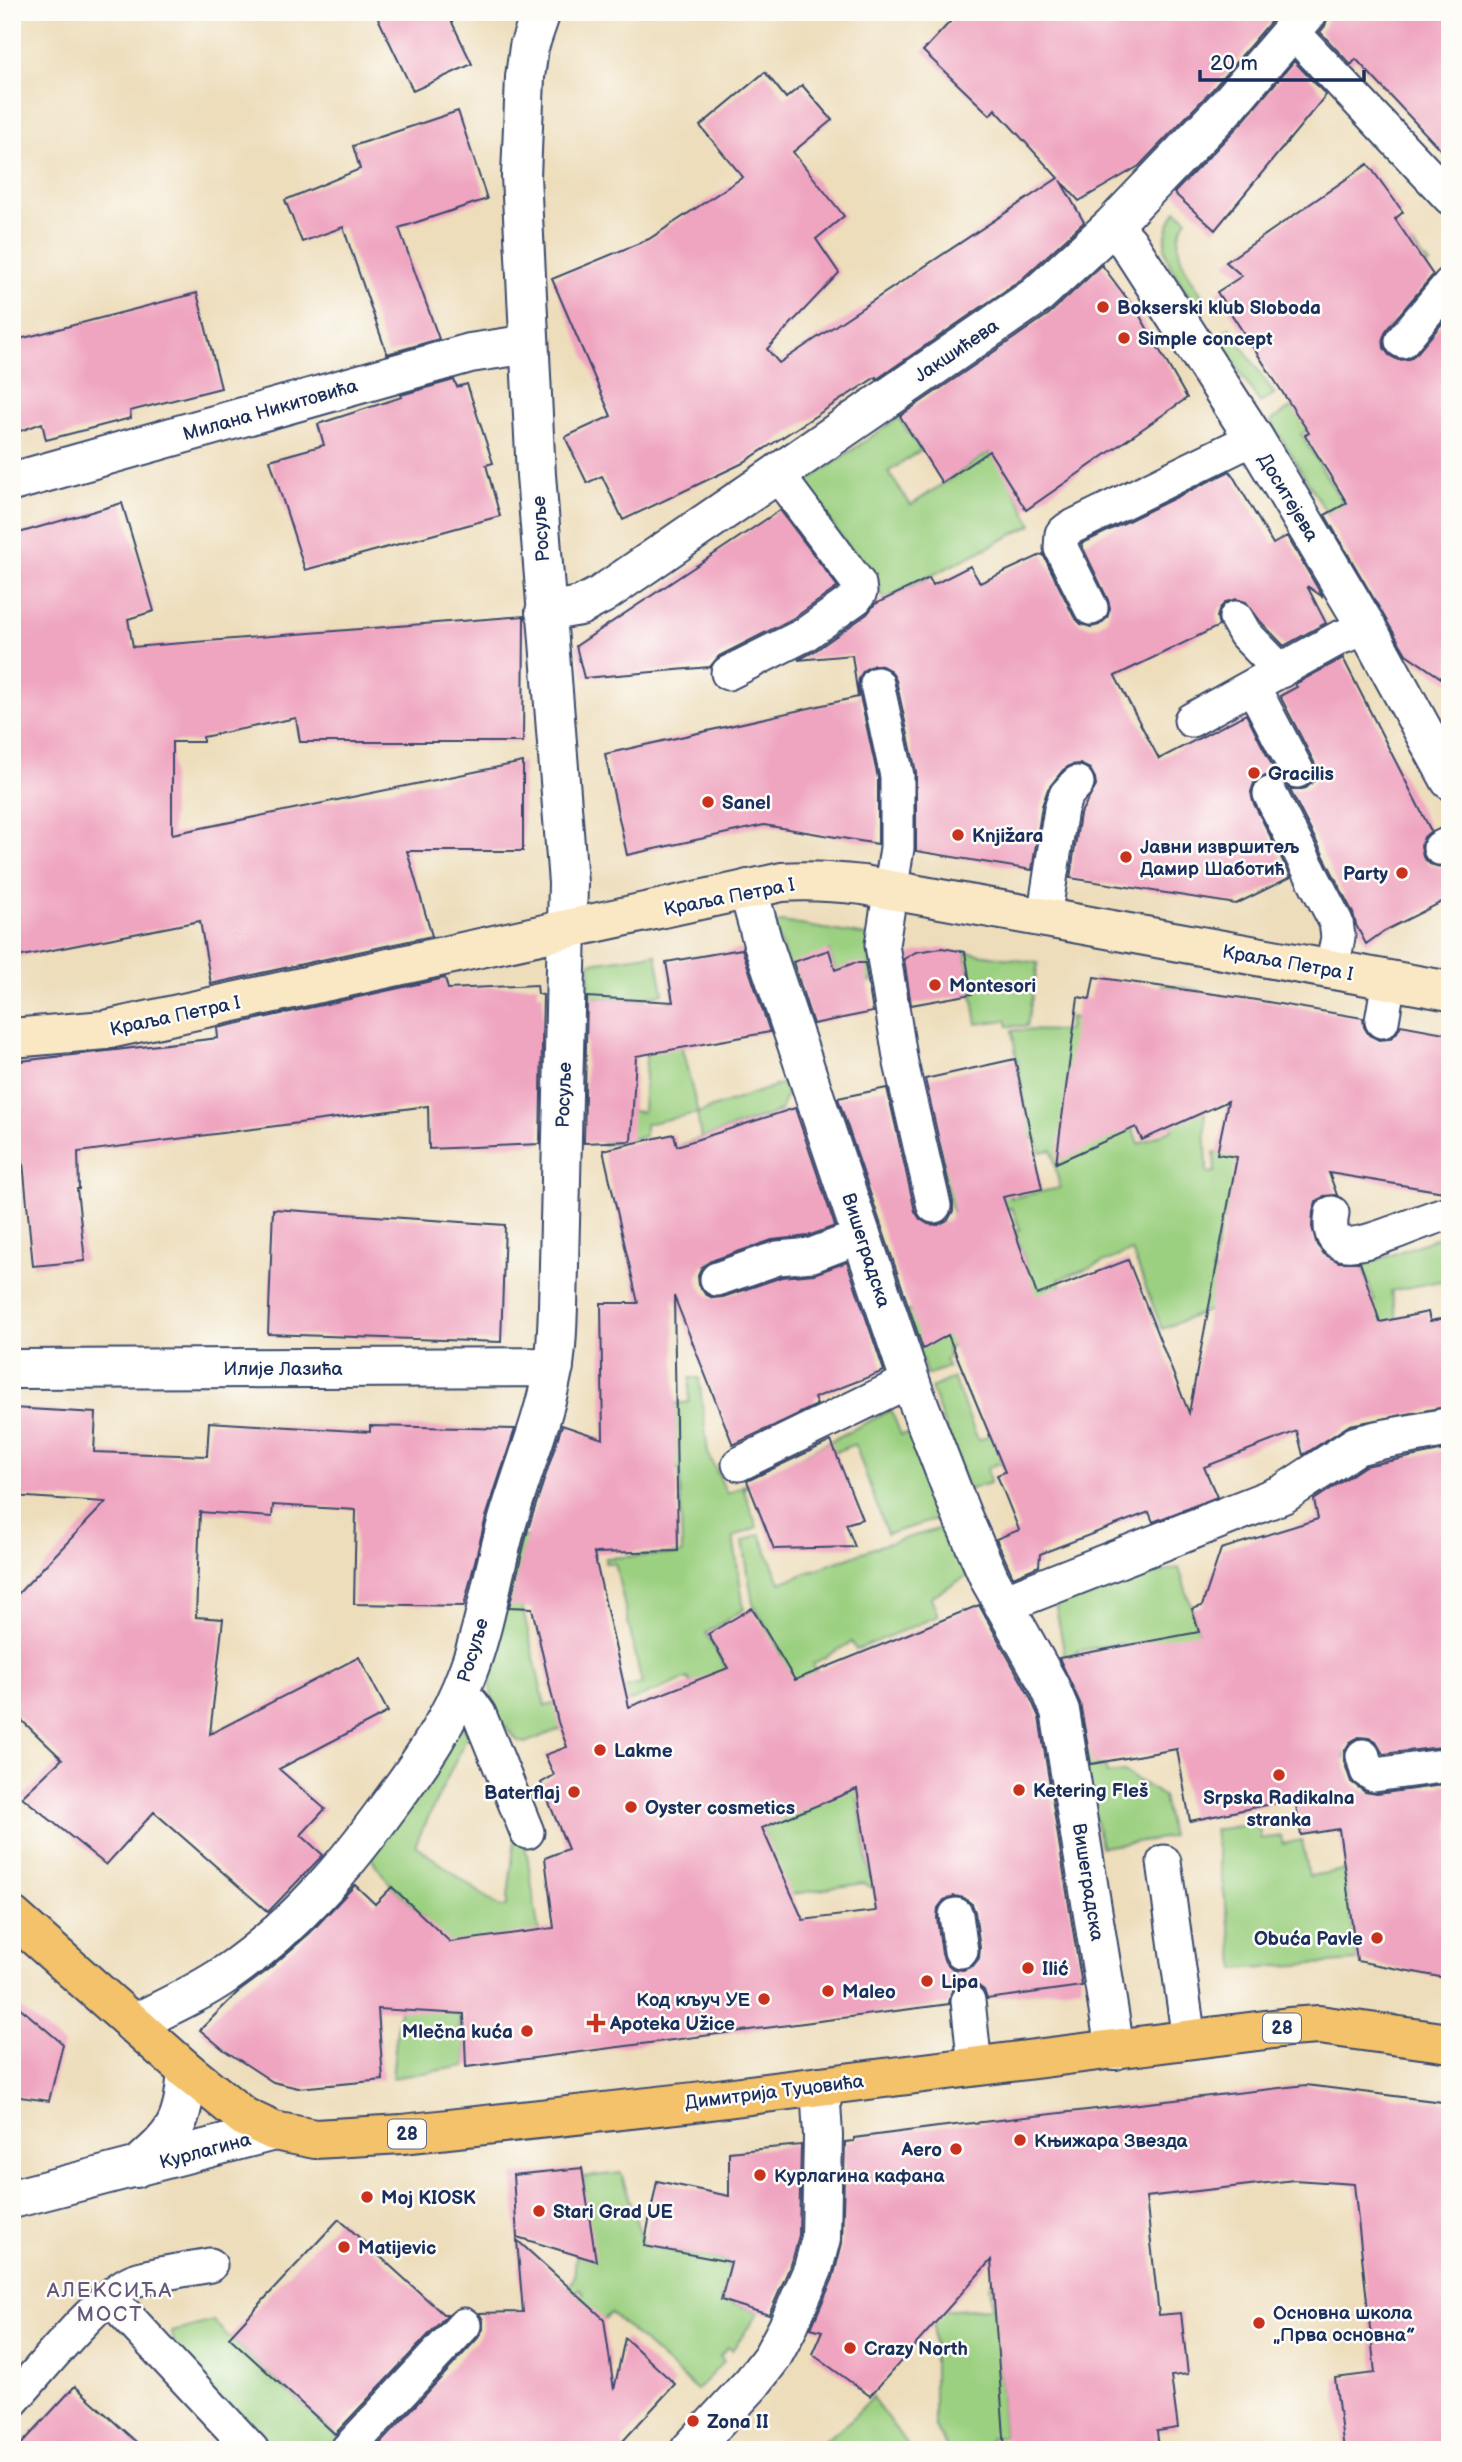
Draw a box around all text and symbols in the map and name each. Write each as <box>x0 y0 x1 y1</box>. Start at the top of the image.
scale bar <box>1200 38 1364 82</box>
text: 20 m <box>1210 51 1258 76</box>
place label: Bokserski klub Sloboda <box>1117 297 1321 320</box>
marker: Bokserski klub Sloboda <box>1095 299 1111 315</box>
street label: Јакшићева <box>910 315 1003 388</box>
place label: Simple concept <box>1138 328 1273 351</box>
marker: Simple concept <box>1116 330 1132 346</box>
street label: Милана Никитовића <box>180 374 360 446</box>
street label: Доситејева <box>1252 449 1323 546</box>
street label: Росуље <box>528 495 555 563</box>
place label: Gracilis <box>1268 763 1334 786</box>
marker: Gracilis <box>1246 765 1262 781</box>
place label: Sanel <box>722 792 771 815</box>
marker: Sanel <box>700 794 716 810</box>
place label: Knjižara <box>972 825 1043 848</box>
marker: Knjižara <box>950 827 966 843</box>
place label: Јавни извршитељ Дамир Шаботић <box>1140 836 1300 881</box>
marker: Јавни извршитељ Дамир Шаботић <box>1118 849 1134 865</box>
place label: Party <box>1343 863 1388 886</box>
marker: Party <box>1394 865 1410 881</box>
street label: Краља Петра I <box>662 873 797 921</box>
street label: Краља Петра I <box>1220 941 1355 986</box>
place label: Montesori <box>949 975 1036 998</box>
marker: Montesori <box>927 977 943 993</box>
street label: Краља Петра I <box>108 991 243 1042</box>
street label: Росуље <box>552 1061 577 1129</box>
street label: Вишеградска <box>836 1190 895 1311</box>
street label: Илије Лазића <box>223 1358 343 1381</box>
street label: Росуље <box>453 1615 494 1685</box>
place label: Lakme <box>614 1740 673 1763</box>
marker: Lakme <box>592 1742 608 1758</box>
marker: Srpska Radikalna stranka <box>1271 1767 1287 1783</box>
place label: Ketering Fleš <box>1033 1780 1148 1803</box>
place label: Baterflaj <box>484 1782 560 1805</box>
marker: Ketering Fleš <box>1011 1782 1027 1798</box>
marker: Baterflaj <box>566 1784 582 1800</box>
place label: Srpska Radikalna stranka <box>1203 1787 1355 1832</box>
place label: Oyster cosmetics <box>645 1797 795 1820</box>
marker: Oyster cosmetics <box>623 1799 639 1815</box>
street label: Вишеградска <box>1067 1822 1108 1943</box>
place label: Obuća Pavle <box>1254 1928 1363 1951</box>
marker: Obuća Pavle <box>1369 1930 1385 1946</box>
place label: Ilić <box>1042 1958 1069 1981</box>
marker: Ilić <box>1020 1960 1036 1976</box>
place label: Lipa <box>941 1971 978 1994</box>
marker: Lipa <box>919 1973 935 1989</box>
place label: Maleo <box>842 1981 896 2004</box>
marker: Maleo <box>820 1983 836 1999</box>
place label: Код кључ УЕ <box>636 1989 750 2012</box>
marker: Код кључ УЕ <box>756 1991 772 2007</box>
place label: Apoteka Užice <box>609 2013 735 2036</box>
road number: 28 <box>1263 2014 1301 2042</box>
marker: Apoteka Užice <box>588 2015 604 2031</box>
place label: Mlečna kuća <box>402 2021 513 2044</box>
marker: Mlečna kuća <box>519 2023 535 2039</box>
street label: Димитрија Туцовића <box>683 2070 865 2115</box>
road number: 28 <box>388 2120 426 2148</box>
street label: Курлагина <box>157 2128 254 2175</box>
place label: Књижара Звезда <box>1034 2130 1188 2153</box>
marker: Књижара Звезда <box>1012 2132 1028 2148</box>
place label: Aero <box>901 2139 942 2162</box>
marker: Aero <box>948 2141 964 2157</box>
place label: Курлагина кафана <box>774 2165 945 2188</box>
marker: Курлагина кафана <box>752 2167 768 2183</box>
place label: Moj KIOSK <box>381 2187 476 2210</box>
marker: Moj KIOSK <box>359 2189 375 2205</box>
place label: Stari Grad UE <box>553 2201 673 2224</box>
marker: Stari Grad UE <box>531 2203 547 2219</box>
place label: Matijevic <box>358 2237 436 2260</box>
marker: Matijevic <box>336 2239 352 2255</box>
district label: АЛЕКСИЋА МОСТ <box>46 2278 173 2327</box>
place label: Основна школа „Прва основна” <box>1273 2302 1415 2347</box>
marker: Основна школа „Прва основна” <box>1251 2315 1267 2331</box>
place label: Crazy North <box>864 2338 968 2361</box>
marker: Crazy North <box>842 2340 858 2356</box>
place label: Zona II <box>707 2411 769 2434</box>
marker: Zona II <box>685 2413 701 2429</box>

